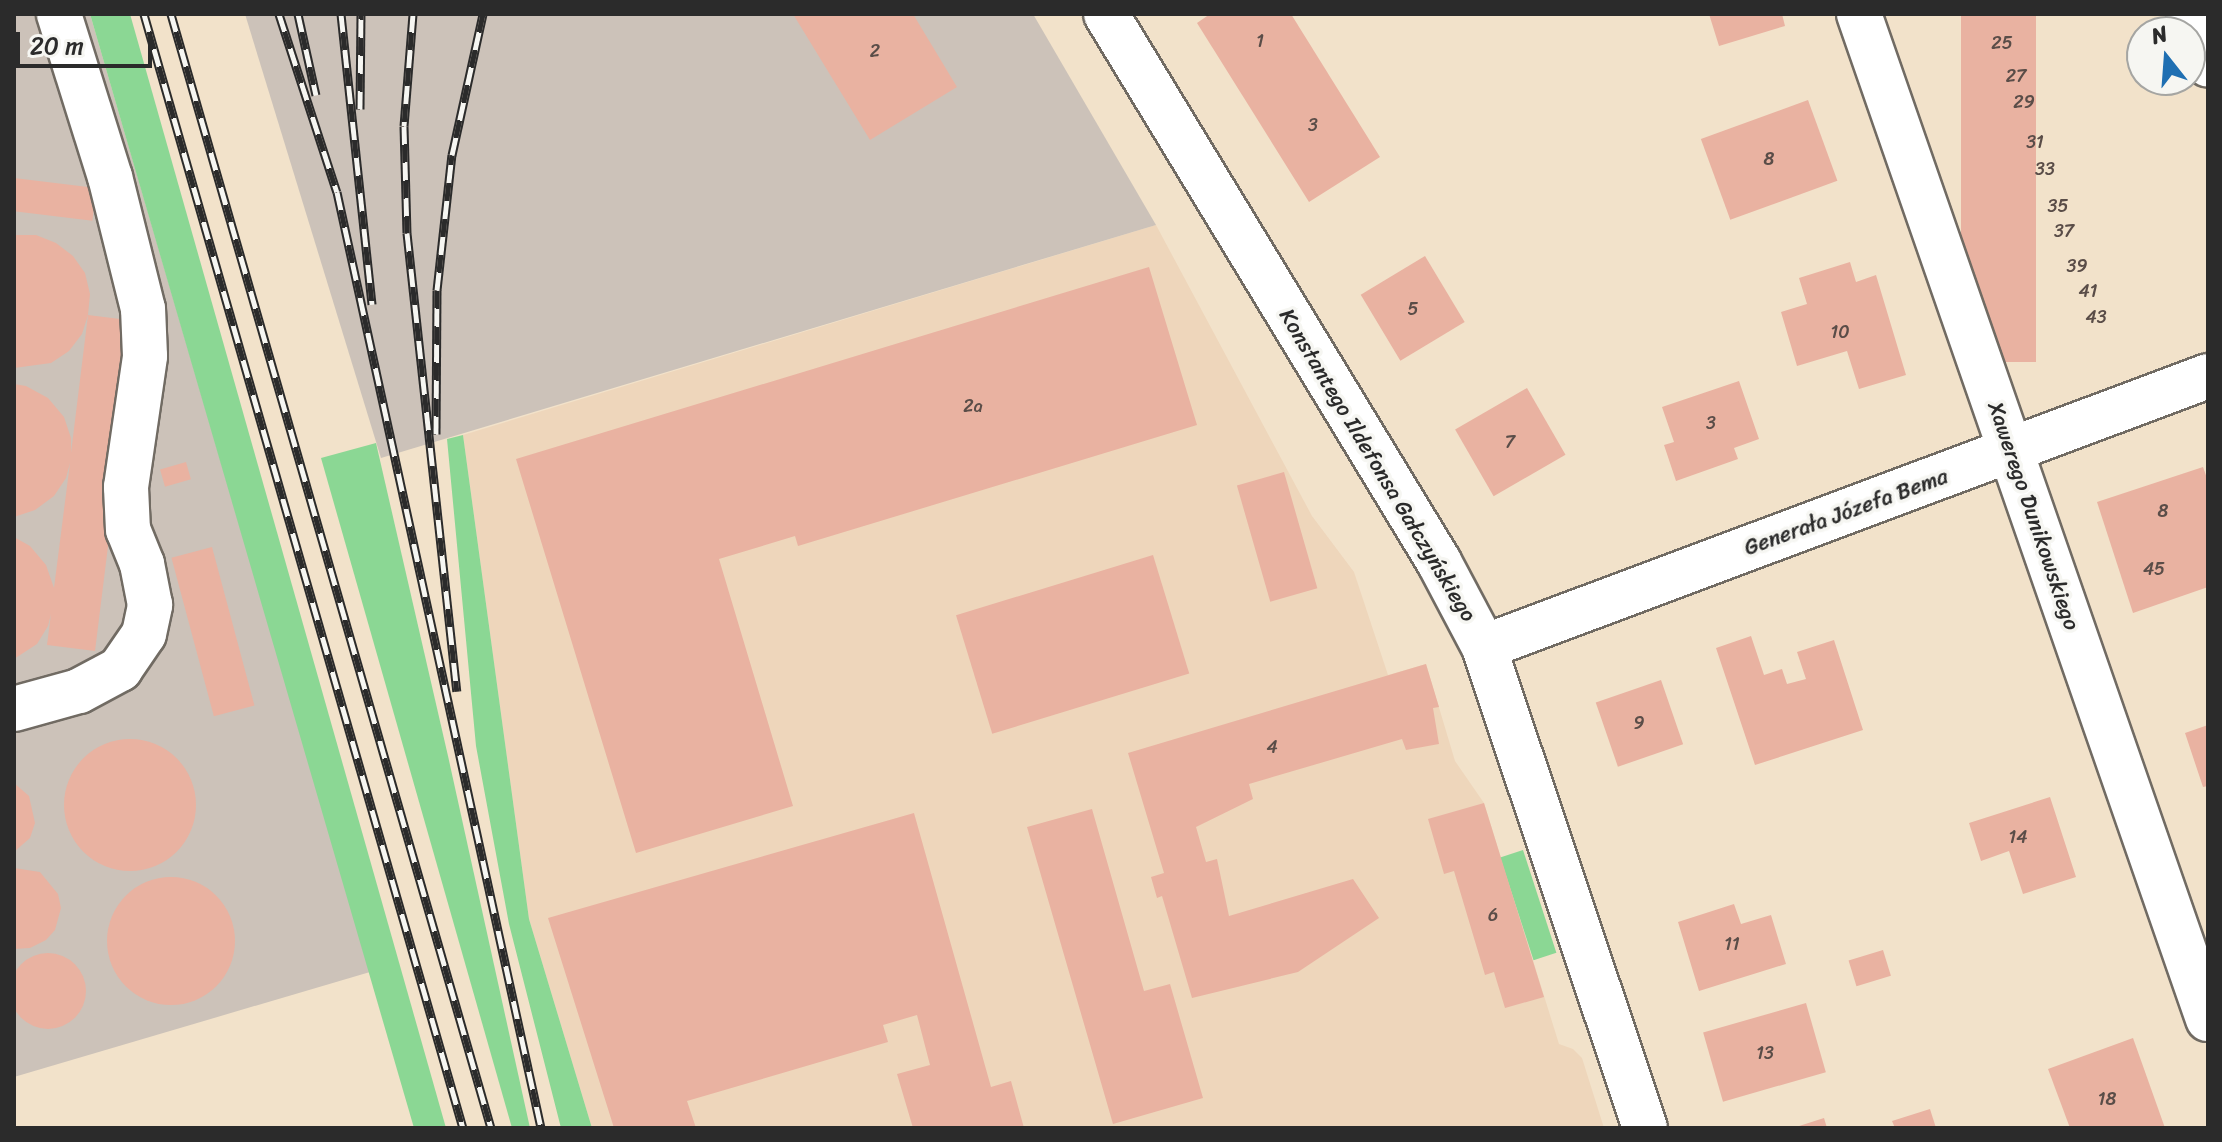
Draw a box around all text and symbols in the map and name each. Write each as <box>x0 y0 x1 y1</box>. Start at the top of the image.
text: N <box>2146 14 2172 55</box>
scale bar <box>20 16 156 66</box>
north arrow <box>2126 16 2206 96</box>
text: 20 m <box>30 25 84 67</box>
house number: 1 <box>1256 30 1264 52</box>
house number: 25 <box>1991 32 2013 54</box>
house number: 2 <box>870 40 880 62</box>
house number: 27 <box>2006 65 2026 87</box>
house number: 29 <box>2013 91 2035 113</box>
house number: 3 <box>1308 114 1318 136</box>
house number: 31 <box>2026 131 2044 153</box>
house number: 8 <box>1764 148 1774 170</box>
house number: 33 <box>2035 158 2055 180</box>
house number: 35 <box>2048 195 2068 217</box>
house number: 37 <box>2054 220 2074 242</box>
house number: 39 <box>2067 255 2087 277</box>
house number: 41 <box>2079 280 2097 302</box>
house number: 5 <box>1408 298 1418 320</box>
street label: Konstantego Ildefonsa Gałczyńskiego <box>1274 303 1482 627</box>
house number: 43 <box>2085 306 2107 328</box>
house number: 10 <box>1830 321 1850 343</box>
house number: 2a <box>963 395 983 417</box>
street label: Xawerego Dunikowskiego <box>1982 398 2086 634</box>
house number: 3 <box>1706 412 1716 434</box>
house number: 7 <box>1505 431 1515 453</box>
street label: Generała Józefa Bema <box>1741 463 1951 561</box>
house number: 8 <box>2158 500 2168 522</box>
house number: 45 <box>2143 558 2165 580</box>
house number: 9 <box>1633 712 1645 734</box>
house number: 4 <box>1266 736 1278 758</box>
house number: 14 <box>2009 826 2027 848</box>
house number: 6 <box>1488 904 1498 926</box>
house number: 11 <box>1724 933 1740 955</box>
house number: 13 <box>1756 1042 1774 1064</box>
house number: 18 <box>2098 1088 2116 1110</box>

